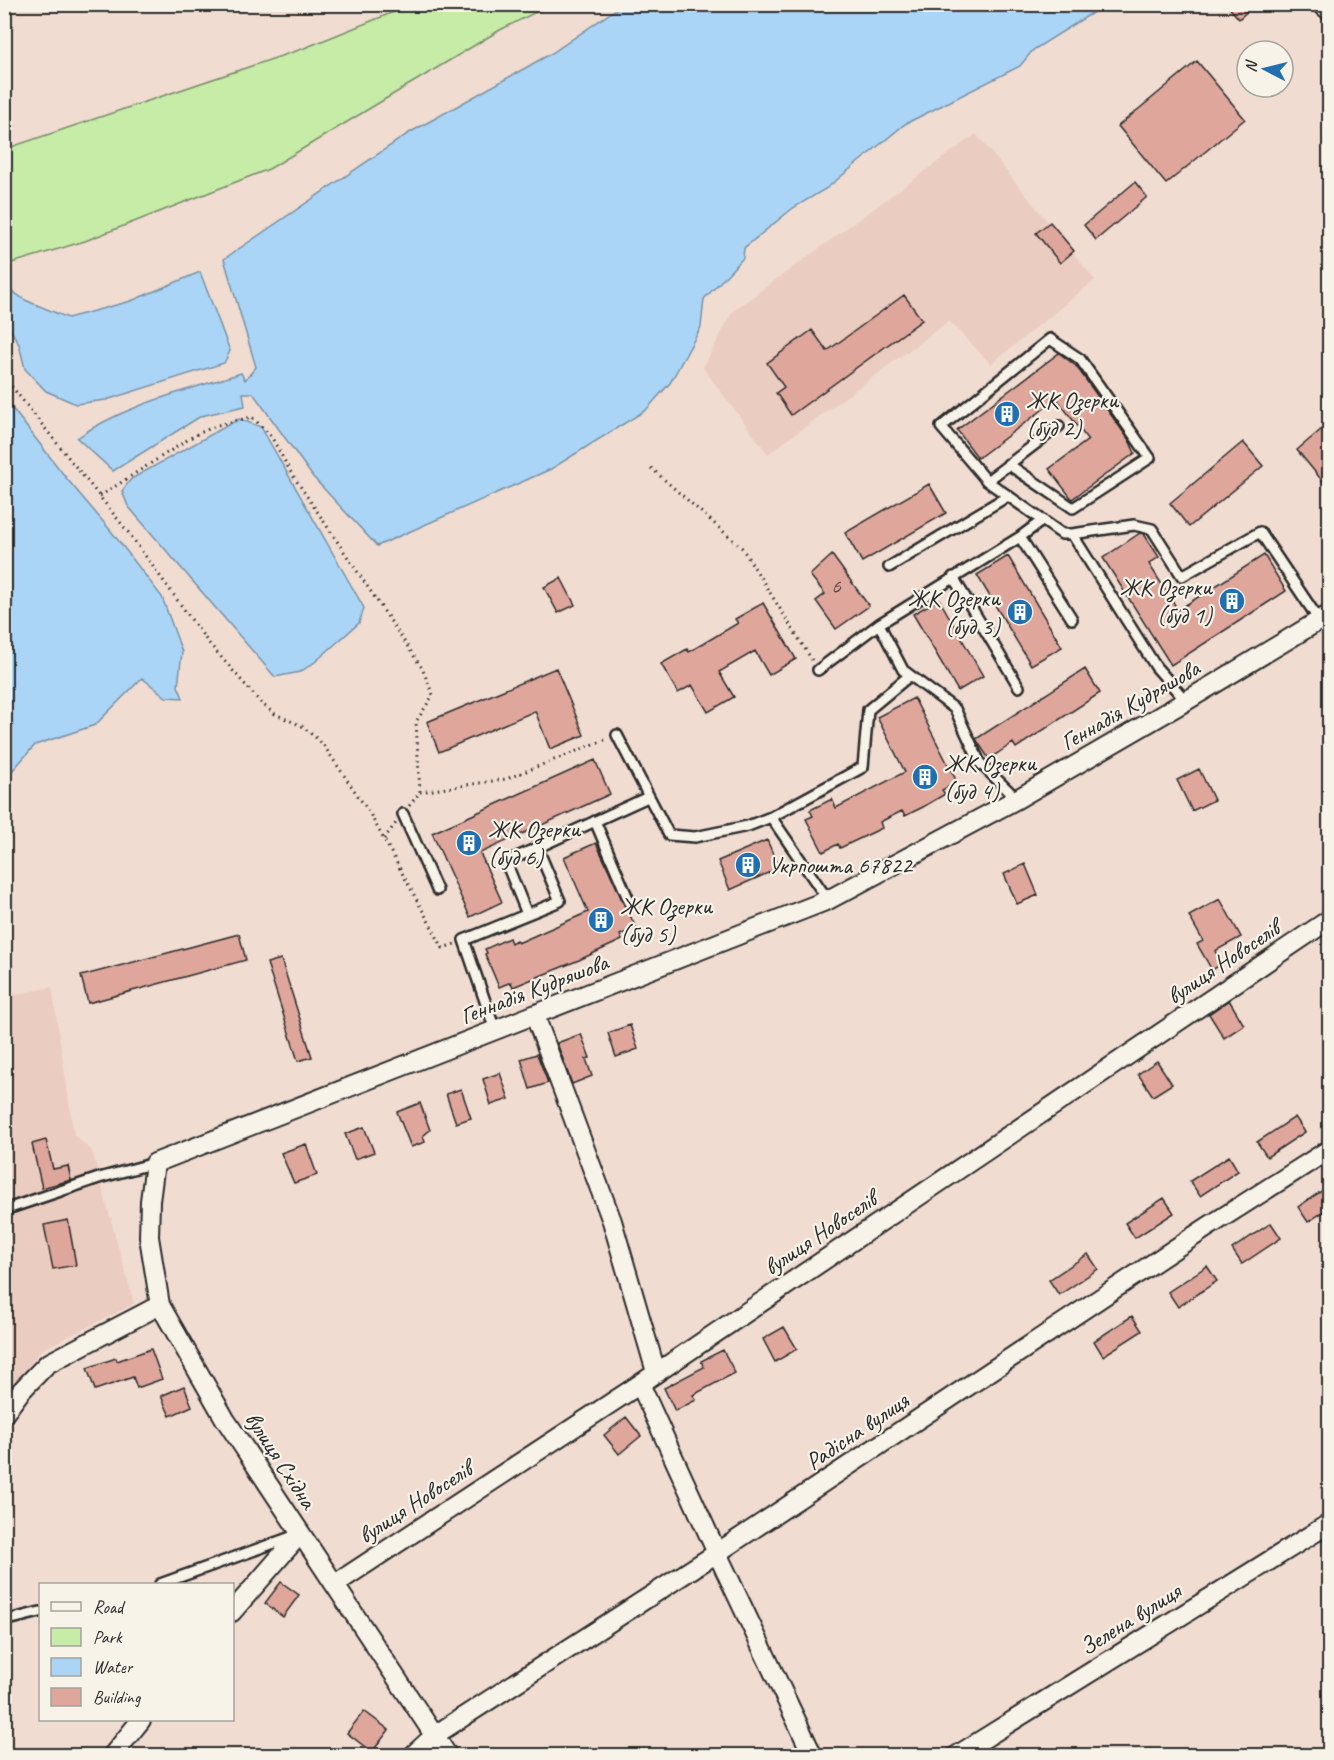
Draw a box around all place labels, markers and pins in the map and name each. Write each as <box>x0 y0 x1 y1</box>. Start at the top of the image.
place label: ЖК Озерки (буд 2) <box>1026 385 1120 443</box>
building icon: ЖК Озерки (буд 2) <box>992 399 1022 429</box>
place label: ЖК Озерки (буд 1) <box>1120 572 1213 630</box>
place label: ЖК Озерки (буд 3) <box>908 583 1001 641</box>
building icon: ЖК Озерки (буд 1) <box>1217 586 1247 616</box>
building icon: ЖК Озерки (буд 3) <box>1005 597 1035 627</box>
place label: ЖК Озерки (буд 4) <box>944 748 1038 806</box>
building icon: ЖК Озерки (буд 4) <box>910 762 940 792</box>
place label: ЖК Озерки (буд 6) <box>488 814 582 872</box>
building icon: ЖК Озерки (буд 6) <box>454 828 484 858</box>
building icon: Укрпошта 67822 <box>733 850 763 880</box>
place label: Укрпошта 67822 <box>768 850 914 880</box>
place label: ЖК Озерки (буд 5) <box>620 891 714 949</box>
building icon: ЖК Озерки (буд 5) <box>586 905 616 935</box>

